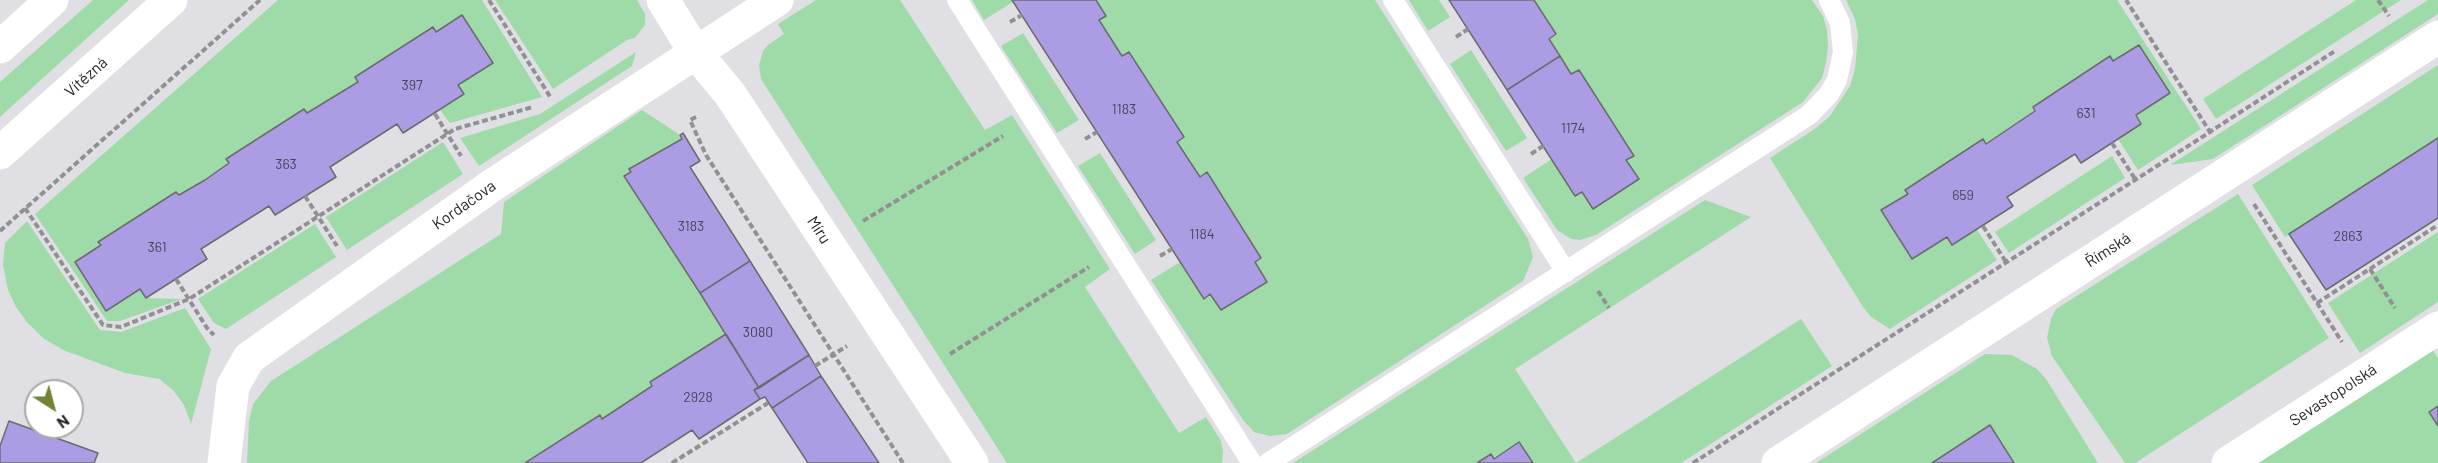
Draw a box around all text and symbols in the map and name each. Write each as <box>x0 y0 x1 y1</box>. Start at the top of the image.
street label: Vítězná <box>61 53 111 101</box>
house number: 397 <box>401 77 423 93</box>
house number: 1183 <box>1112 101 1136 117</box>
house number: 631 <box>2076 105 2096 121</box>
house number: 1174 <box>1561 120 1585 136</box>
house number: 363 <box>275 156 297 172</box>
street label: Kordačova <box>429 176 499 234</box>
house number: 659 <box>1952 187 1974 203</box>
street label: Míru <box>803 213 835 247</box>
house number: 3183 <box>678 218 704 234</box>
house number: 1184 <box>1190 226 1214 242</box>
street label: Římská <box>2082 228 2134 272</box>
house number: 2863 <box>2333 228 2363 244</box>
house number: 361 <box>147 239 167 255</box>
house number: 3080 <box>743 324 773 340</box>
street label: Sevastopolská <box>2286 360 2380 430</box>
north arrow <box>24 379 84 439</box>
house number: 2928 <box>683 389 713 405</box>
text: N <box>54 412 74 433</box>

